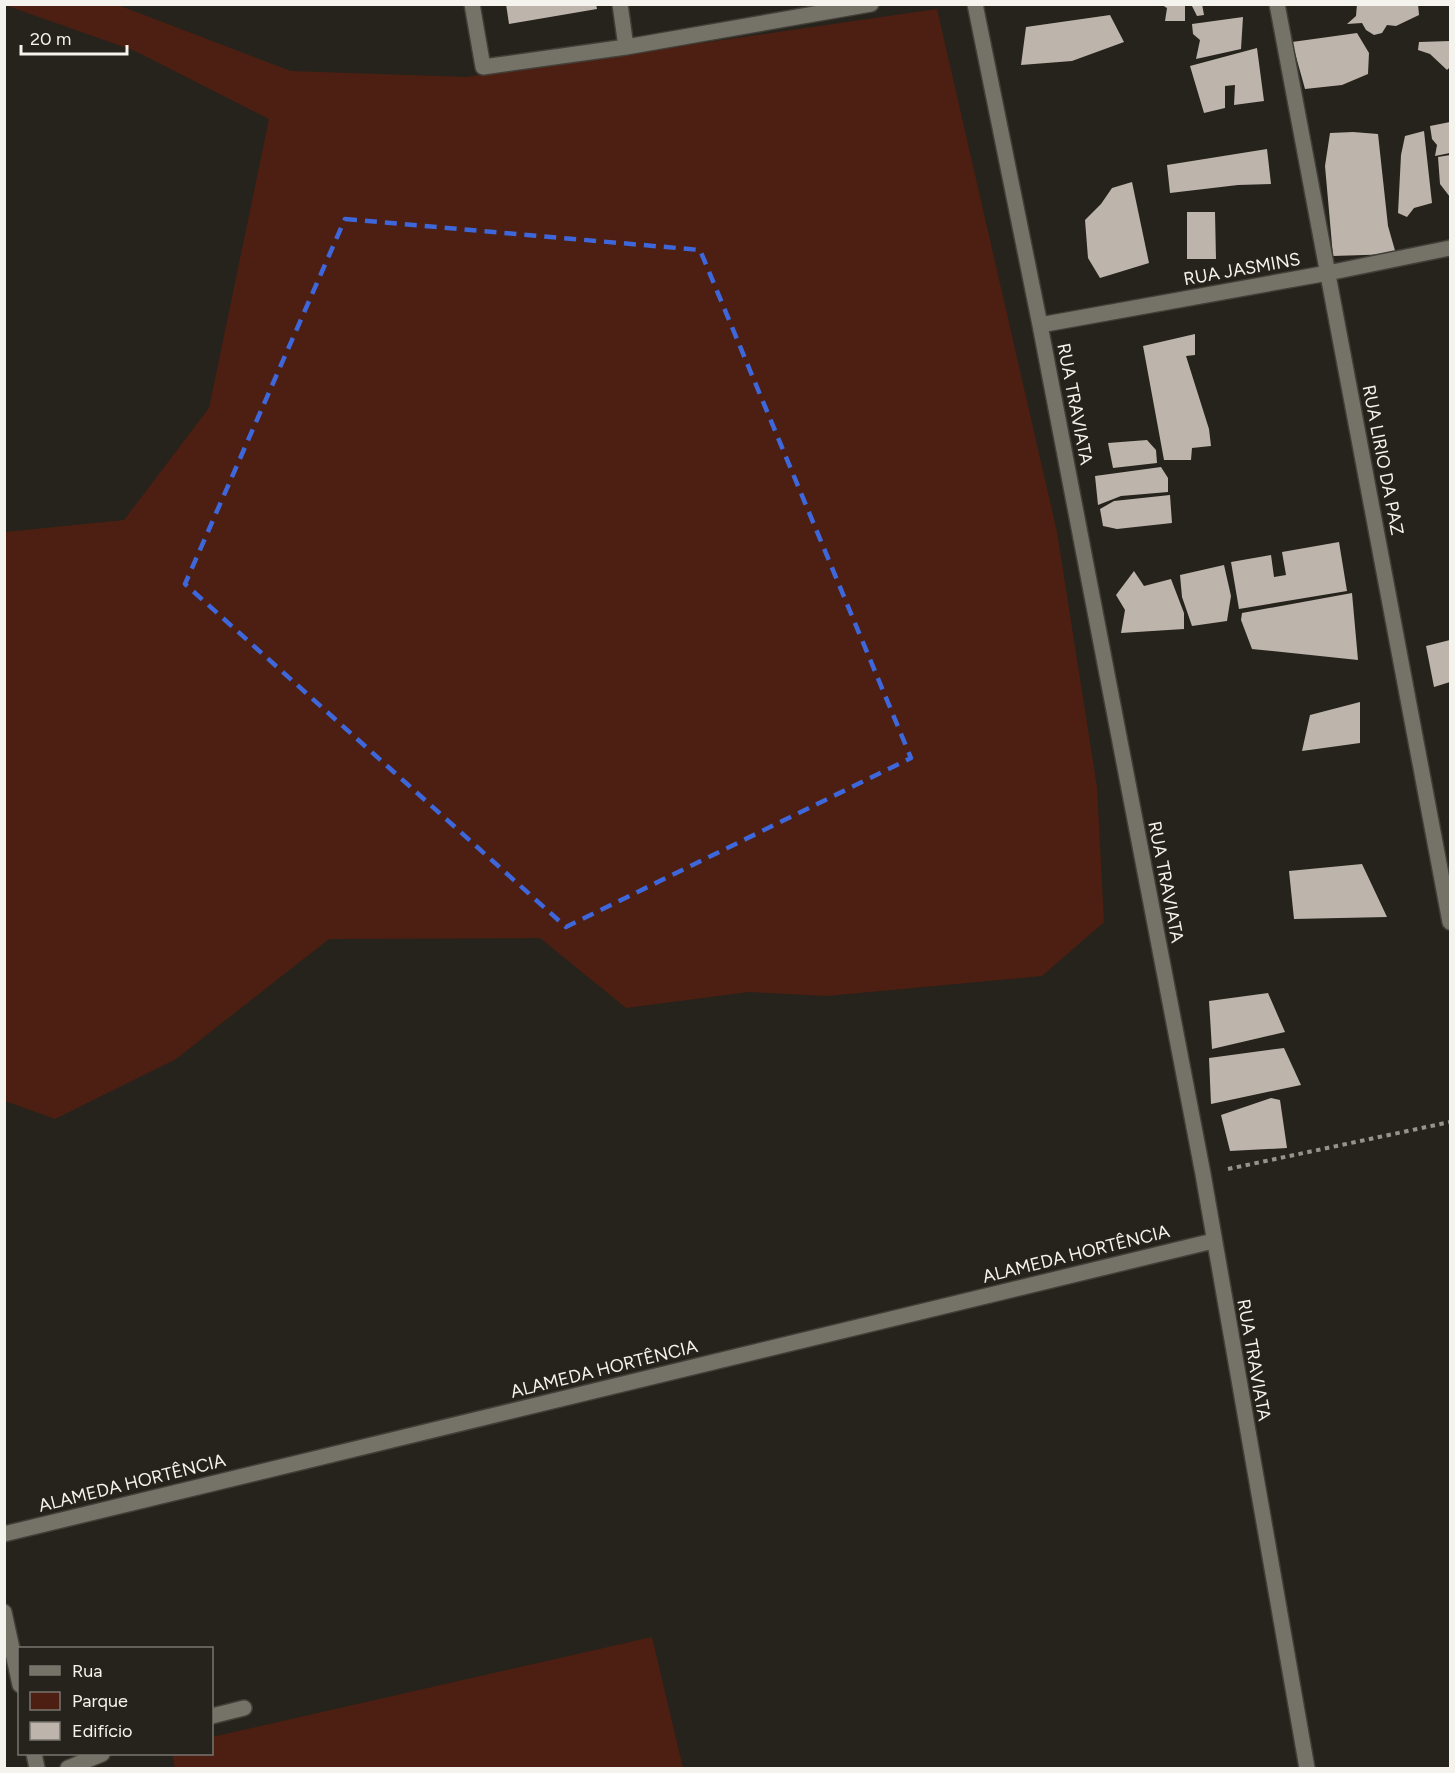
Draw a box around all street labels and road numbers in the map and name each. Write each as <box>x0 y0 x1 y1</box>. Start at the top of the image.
street label: RUA JASMINS <box>1182 248 1302 290</box>
street label: RUA TRAVIATA <box>1052 341 1098 467</box>
street label: RUA LIRIO DA PAZ <box>1358 383 1408 537</box>
street label: RUA TRAVIATA <box>1143 819 1189 945</box>
street label: ALAMEDA HORTÊNCIA <box>980 1220 1172 1288</box>
street label: RUA TRAVIATA <box>1232 1297 1276 1423</box>
street label: ALAMEDA HORTÊNCIA <box>508 1335 700 1403</box>
street label: ALAMEDA HORTÊNCIA <box>36 1449 228 1517</box>

